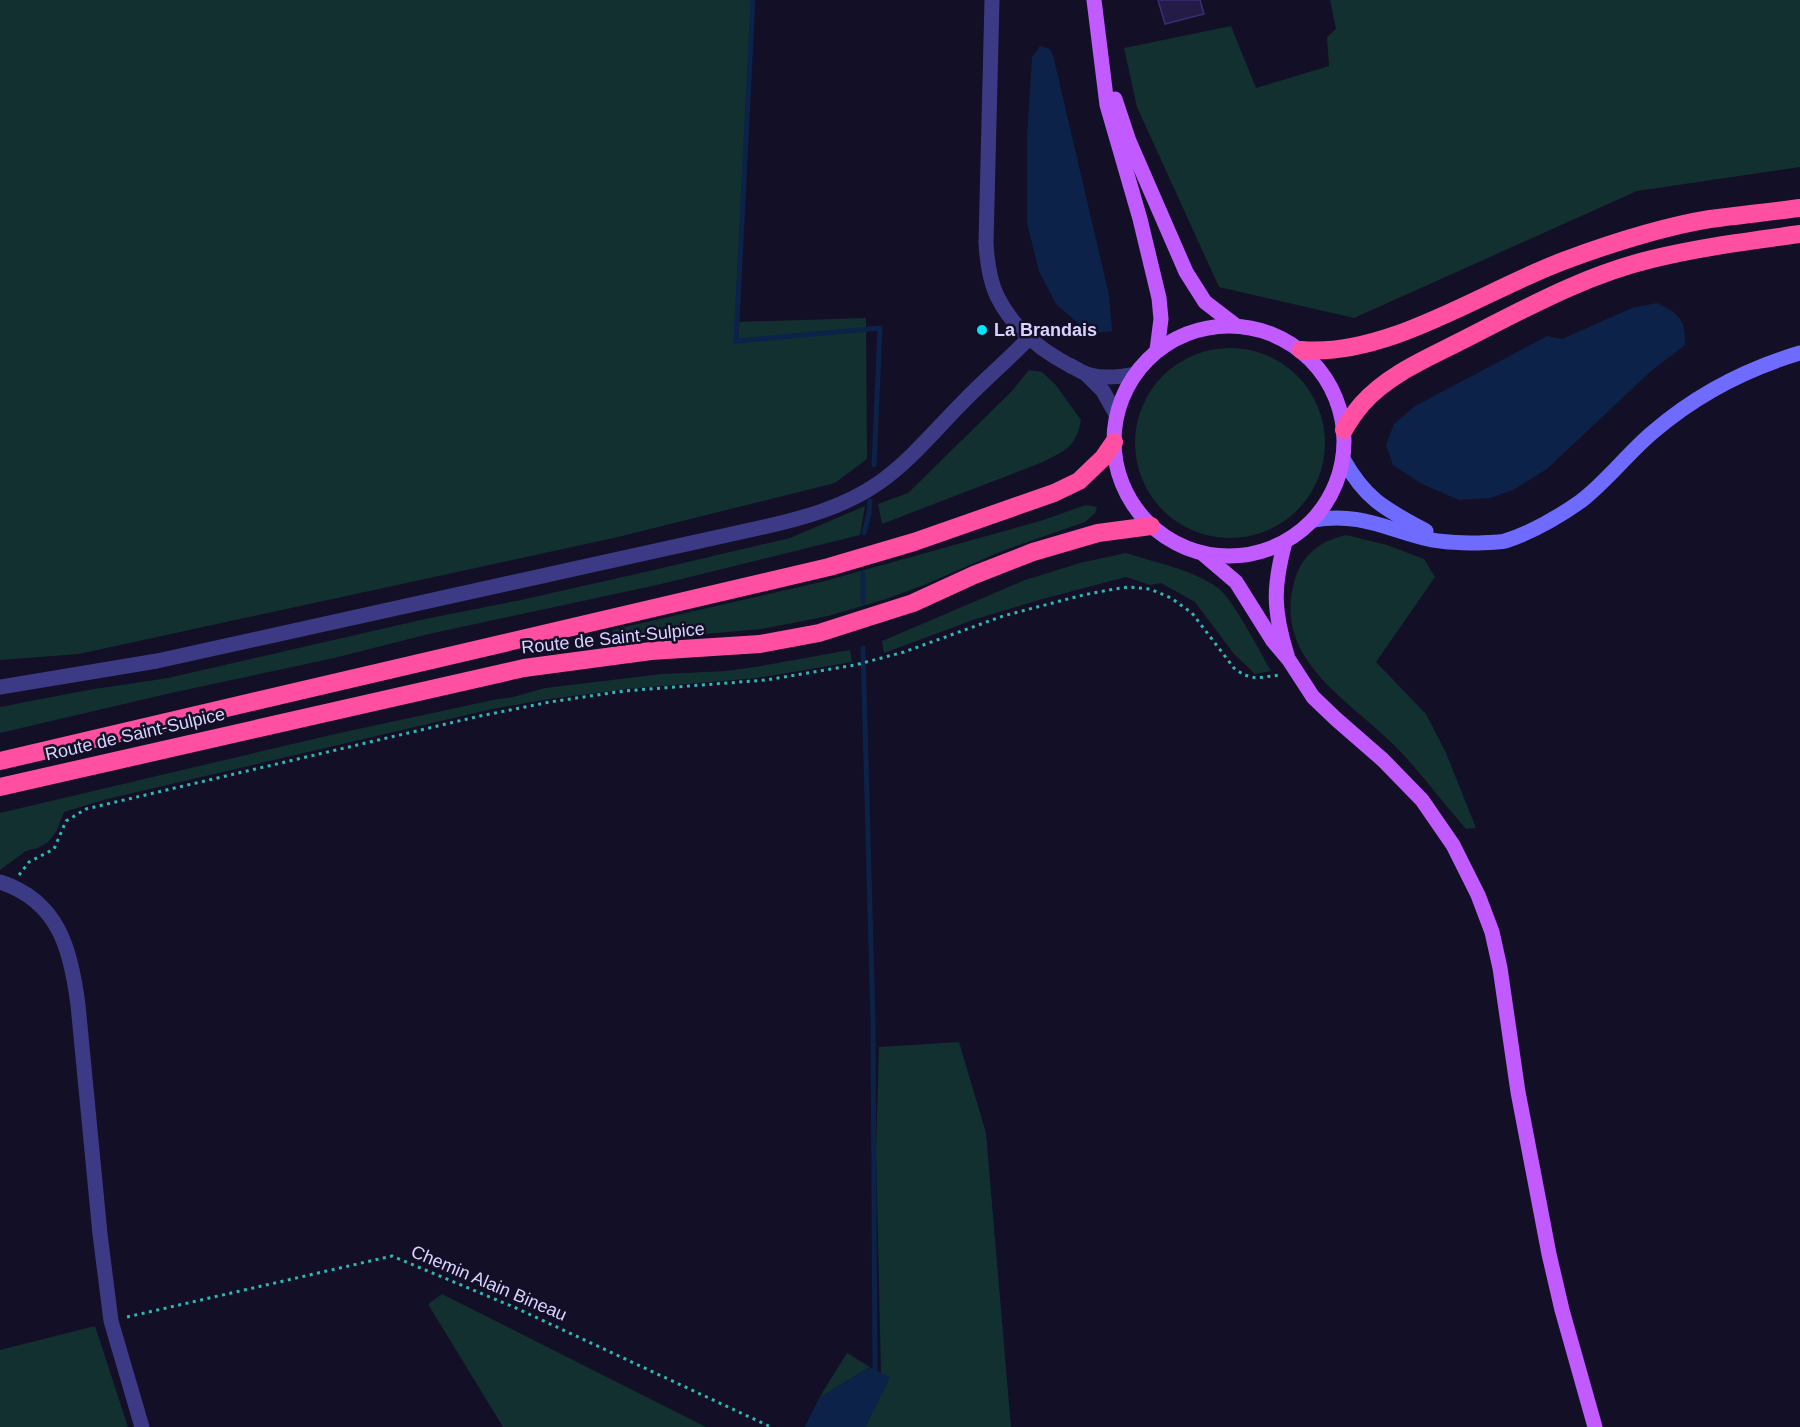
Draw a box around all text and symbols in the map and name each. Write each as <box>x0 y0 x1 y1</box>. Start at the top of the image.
place label: La Brandais <box>994 320 1097 340</box>
marker: La Brandais <box>975 323 989 337</box>
street label: Route de Saint-Sulpice <box>520 618 706 658</box>
street label: Route de Saint-Sulpice <box>43 704 227 764</box>
street label: Chemin Alain Bineau <box>408 1241 570 1325</box>

